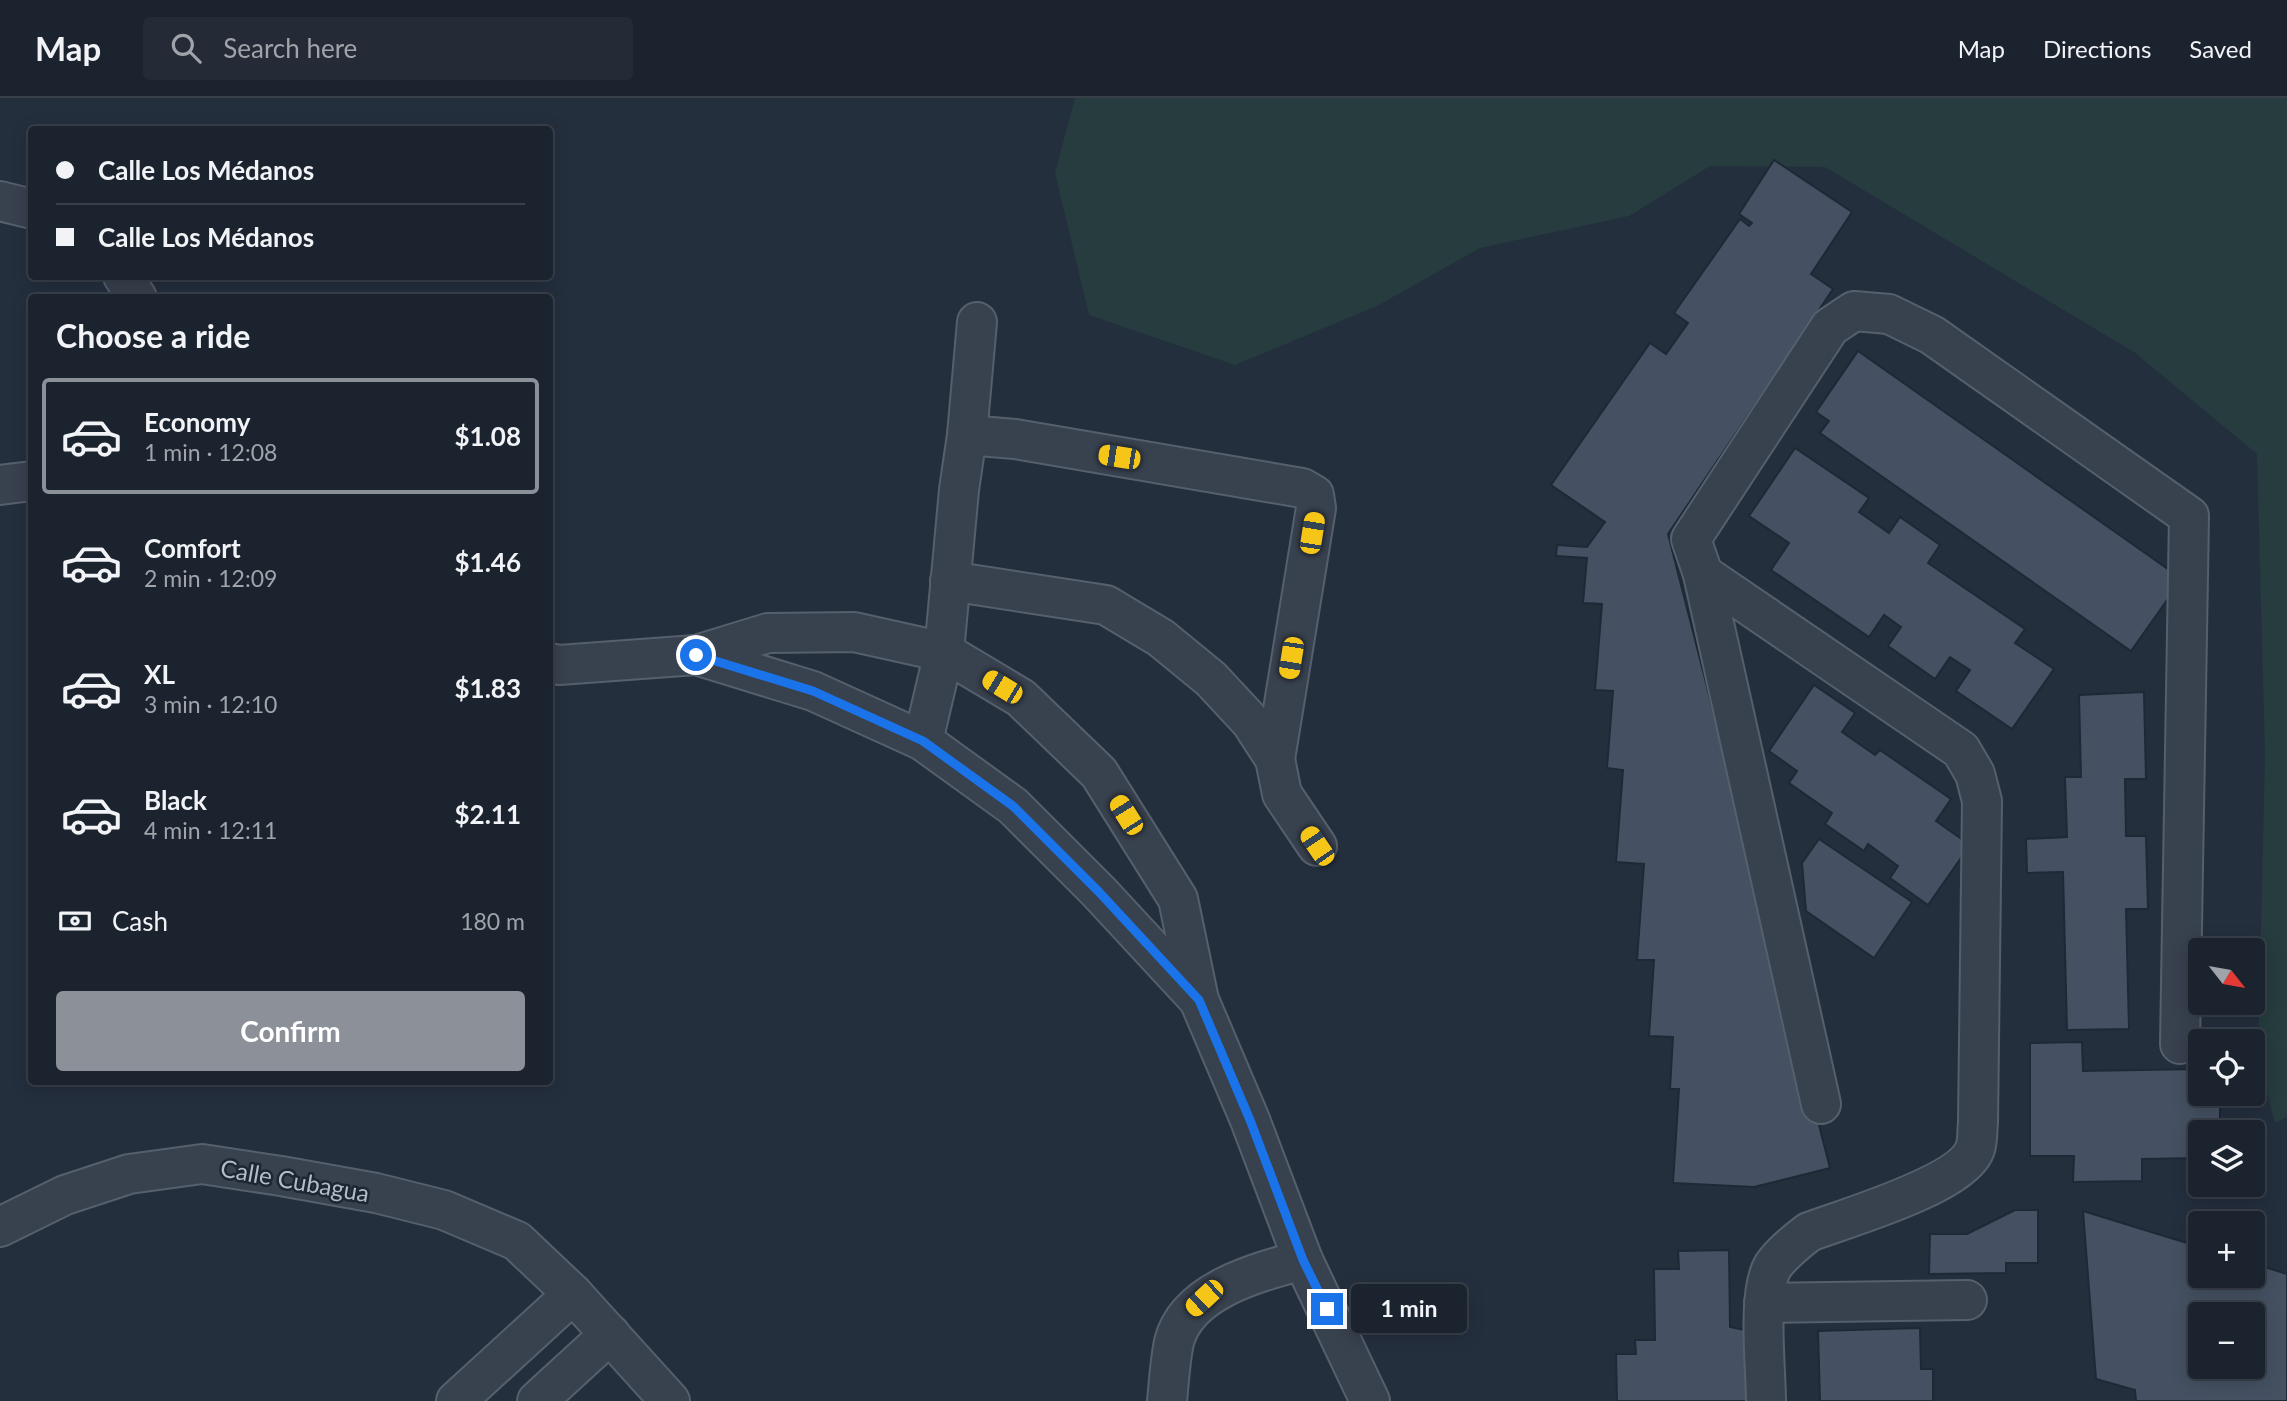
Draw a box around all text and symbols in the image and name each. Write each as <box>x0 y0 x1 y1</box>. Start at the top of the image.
search box <box>143 17 633 80</box>
text: Map <box>35 28 101 68</box>
icon: search <box>167 29 205 67</box>
text: Search here <box>223 32 357 64</box>
text: Map <box>1958 34 2005 63</box>
text: Directions <box>2043 34 2151 63</box>
text: Saved <box>2189 34 2252 63</box>
text: Calle Los Médanos <box>98 154 314 186</box>
text: Calle Los Médanos <box>98 221 314 253</box>
text: Choose a ride <box>56 316 250 355</box>
icon: car <box>60 405 123 468</box>
text: Economy <box>144 406 250 438</box>
text: $1.08 <box>455 420 521 452</box>
text: 1 min · 12:08 <box>144 438 277 466</box>
car <box>1097 443 1142 471</box>
car <box>1299 511 1326 555</box>
icon: car <box>60 531 123 594</box>
text: Comfort <box>144 532 241 564</box>
text: $1.46 <box>455 546 521 578</box>
text: 2 min · 12:09 <box>144 564 277 592</box>
car <box>1278 636 1305 680</box>
route start <box>680 639 712 671</box>
icon: car <box>60 657 123 720</box>
text: XL <box>144 658 175 690</box>
car <box>979 667 1026 707</box>
text: $1.83 <box>455 672 521 704</box>
text: 3 min · 12:10 <box>144 690 277 718</box>
icon: car <box>60 783 123 846</box>
text: Black <box>144 784 207 816</box>
car <box>1106 792 1147 838</box>
text: $2.11 <box>455 798 521 830</box>
text: 4 min · 12:11 <box>144 816 277 844</box>
car <box>1297 823 1338 869</box>
icon: cash <box>56 902 94 940</box>
text: Cash <box>112 905 168 937</box>
text: 180 m <box>460 907 525 935</box>
north arrow <box>2188 938 2264 1015</box>
map controls <box>2188 938 2265 1379</box>
button: Confirm <box>56 991 525 1071</box>
button: locate <box>2188 1029 2265 1106</box>
button: layers <box>2188 1120 2265 1197</box>
street label: Calle Cubagua <box>218 1153 372 1207</box>
button: + <box>2188 1211 2265 1288</box>
car <box>1182 1276 1227 1320</box>
callout: 1 min <box>1352 1284 1467 1334</box>
route end <box>1311 1293 1343 1325</box>
text: 1 min <box>1380 1294 1438 1322</box>
button: − <box>2188 1302 2265 1379</box>

